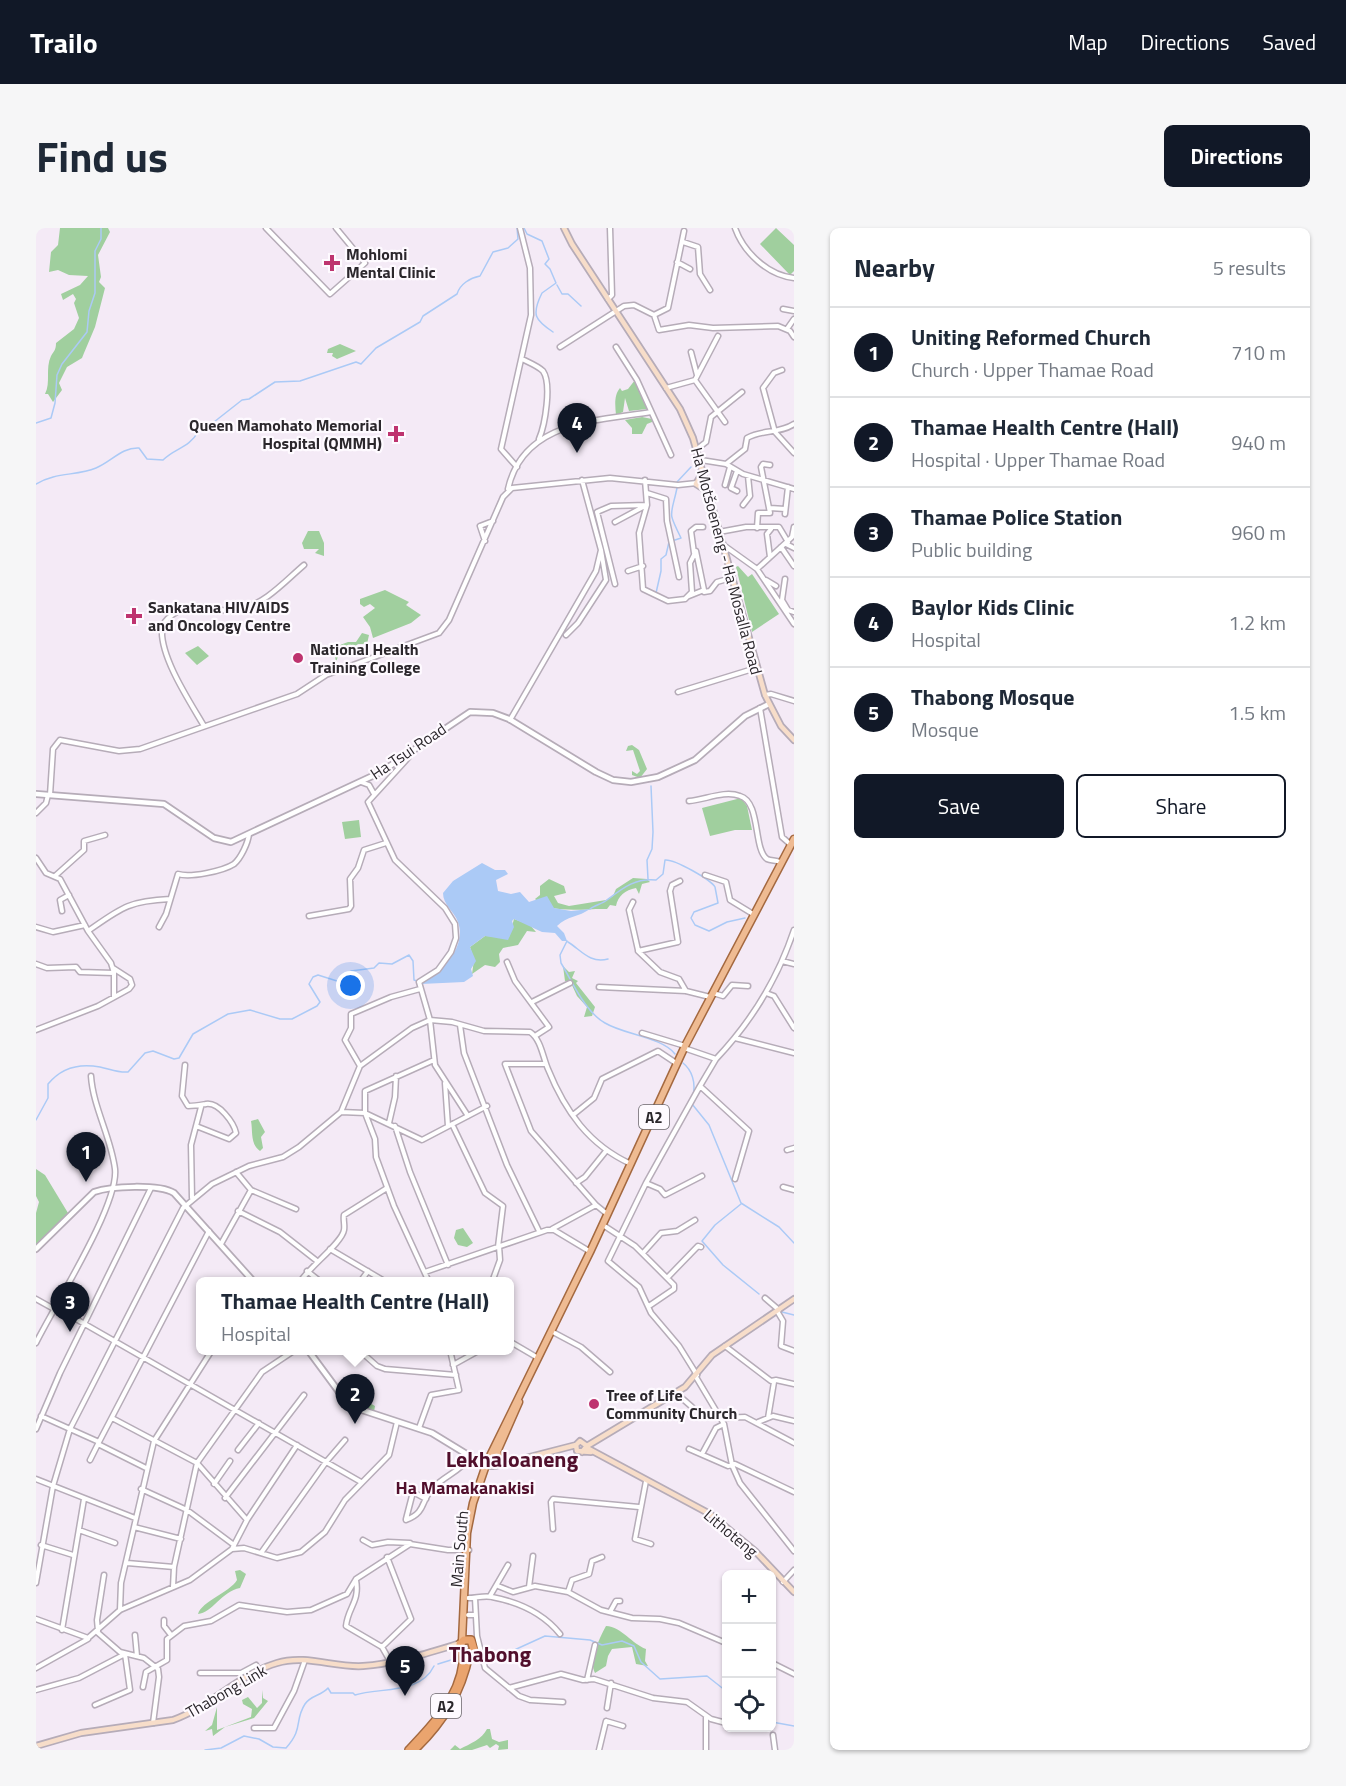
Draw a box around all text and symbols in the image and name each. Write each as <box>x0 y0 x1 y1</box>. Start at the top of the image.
text: Trailo <box>30 21 98 64</box>
text: Map <box>1068 26 1108 58</box>
text: Directions <box>1141 26 1230 58</box>
text: Saved <box>1263 26 1316 58</box>
text: Find us <box>36 124 168 188</box>
button: Directions <box>1164 125 1310 187</box>
place label: Mohlomi Mental Clinic <box>346 242 436 284</box>
text: Nearby <box>854 248 935 287</box>
text: 5 results <box>1213 252 1286 283</box>
marker: Mohlomi Mental Clinic <box>323 254 341 272</box>
text: Uniting Reformed Church <box>911 320 1151 354</box>
text: 1 <box>868 337 879 368</box>
text: 710 m <box>1231 337 1286 368</box>
text: Church · Upper Thamae Road <box>911 354 1154 385</box>
pin: 4 <box>558 404 596 453</box>
text: Thamae Health Centre (Hall) <box>911 410 1179 444</box>
place label: Queen Mamohato Memorial Hospital (QMMH) <box>189 413 382 455</box>
marker: Queen Mamohato Memorial Hospital (QMMH) <box>387 425 405 443</box>
text: 2 <box>868 427 879 458</box>
text: 940 m <box>1231 427 1286 458</box>
text: Hospital · Upper Thamae Road <box>911 444 1165 475</box>
street label: Ha Motšoeneng - Ha Mosalla Road <box>685 445 769 677</box>
text: Thamae Police Station <box>911 500 1122 534</box>
text: 3 <box>868 517 879 548</box>
text: 960 m <box>1231 517 1286 548</box>
text: Public building <box>911 534 1032 565</box>
text: Baylor Kids Clinic <box>911 590 1074 624</box>
place label: Sankatana HIV/AIDS and Oncology Centre <box>148 595 291 637</box>
marker: Sankatana HIV/AIDS and Oncology Centre <box>125 607 143 625</box>
text: 4 <box>868 607 879 638</box>
text: 1.2 km <box>1229 607 1286 638</box>
text: Hospital <box>911 624 981 655</box>
place label: National Health Training College <box>310 637 420 679</box>
marker: National Health Training College <box>291 651 305 665</box>
text: Thabong Mosque <box>911 680 1075 714</box>
text: 5 <box>868 697 879 728</box>
text: 1.5 km <box>1229 697 1286 728</box>
text: Mosque <box>911 714 979 745</box>
street label: Ha Tsui Road <box>365 717 451 785</box>
button: Save <box>854 774 1064 838</box>
button: Share <box>1076 774 1286 838</box>
your location <box>336 971 365 1000</box>
road number: A2 <box>639 1105 669 1129</box>
pin: 1 <box>67 1132 106 1182</box>
popup <box>196 1277 514 1355</box>
pin: 3 <box>51 1282 90 1332</box>
text: Thamae Health Centre (Hall) <box>221 1284 489 1318</box>
text: Hospital <box>221 1318 291 1349</box>
pin: 2 <box>336 1374 374 1424</box>
place label: Tree of Life Community Church <box>606 1383 737 1425</box>
marker: Tree of Life Community Church <box>587 1397 601 1411</box>
district label: Lekhaloaneng <box>446 1442 579 1476</box>
district label: Ha Mamakanakisi <box>396 1474 534 1501</box>
street label: Lithoteng <box>699 1503 763 1563</box>
street label: Main South <box>444 1510 474 1588</box>
map controls <box>722 1570 776 1732</box>
button: + <box>722 1570 776 1624</box>
button: − <box>722 1624 776 1678</box>
district label: Thabong <box>449 1637 532 1671</box>
pin: 5 <box>386 1646 424 1696</box>
street label: Thabong Link <box>181 1658 271 1724</box>
button: locate <box>722 1678 776 1732</box>
road number: A2 <box>431 1694 461 1718</box>

